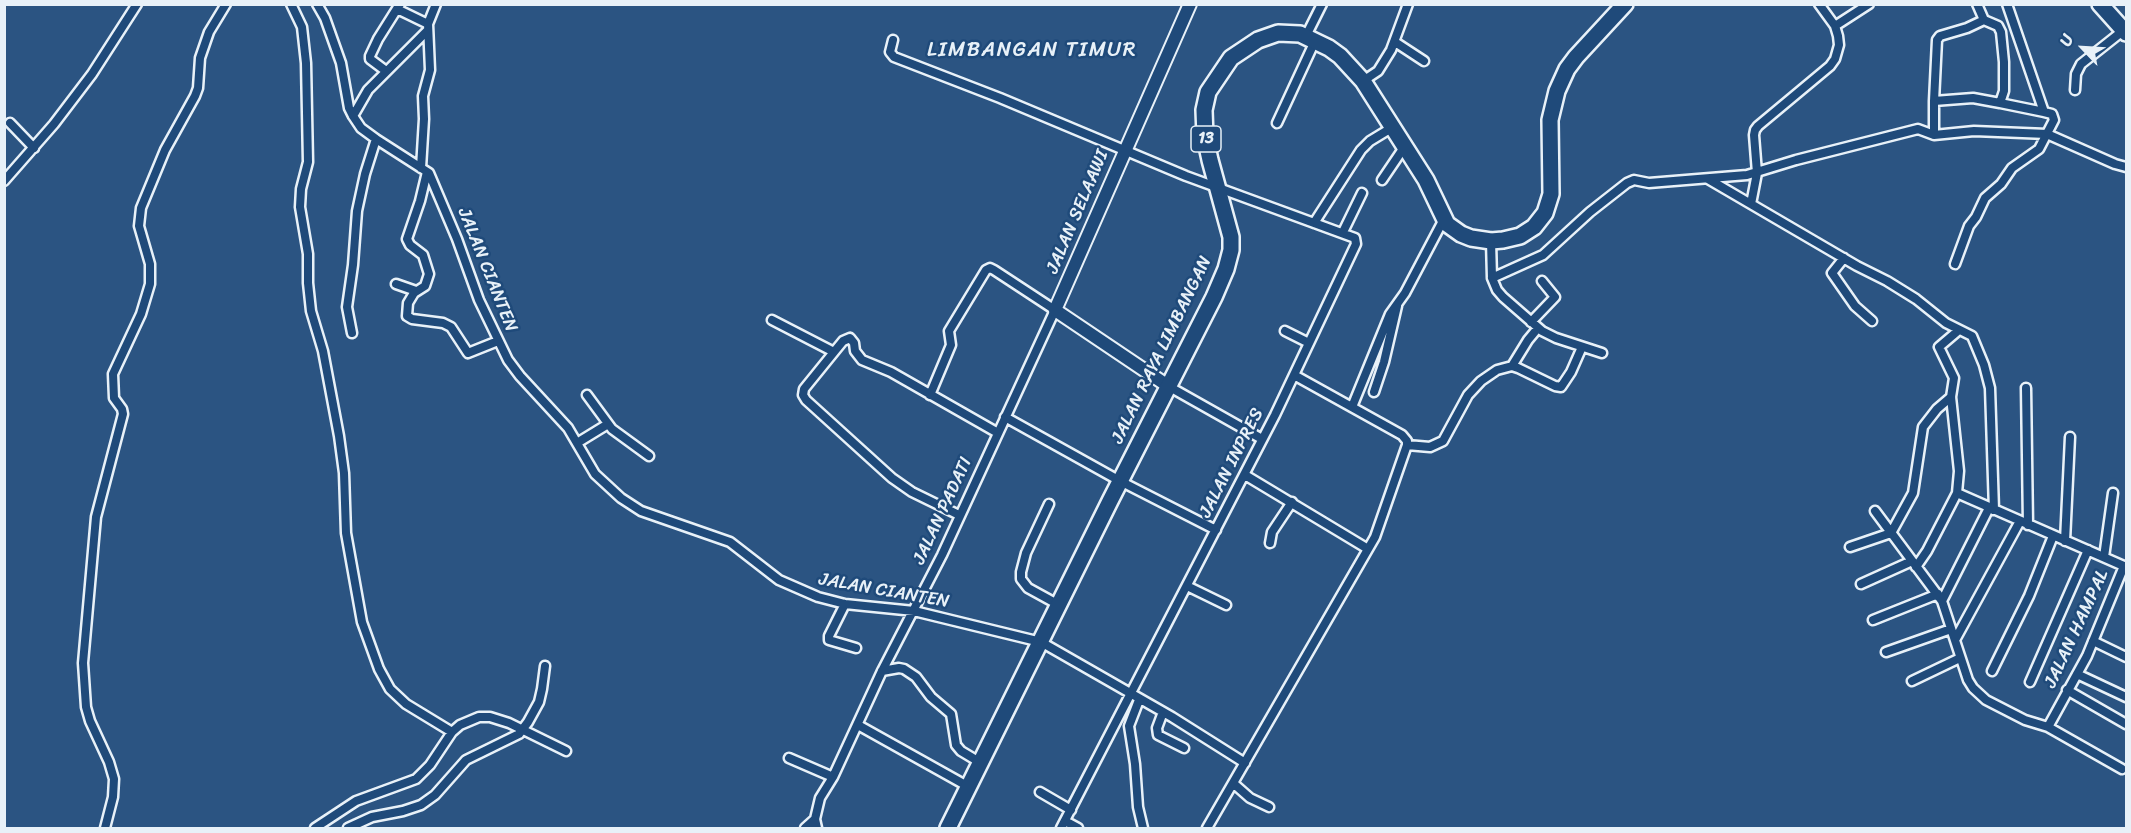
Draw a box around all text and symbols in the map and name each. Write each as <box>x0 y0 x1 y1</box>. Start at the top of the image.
north arrow <box>2053 18 2113 78</box>
text: U <box>2051 29 2082 51</box>
district label: LIMBANGAN TIMUR <box>926 38 1138 64</box>
road number: 13 <box>1191 126 1221 152</box>
street label: JALAN SELAAWI <box>1042 147 1114 277</box>
street label: JALAN CIANTEN <box>452 205 522 335</box>
street label: JALAN RAYA LIMBANGAN <box>1107 253 1217 447</box>
street label: JALAN INPRES <box>1195 405 1269 521</box>
street label: JALAN PADATI <box>909 454 977 568</box>
street label: JALAN HAMPAL <box>2040 566 2114 692</box>
street label: JALAN CIANTEN <box>817 569 951 613</box>

